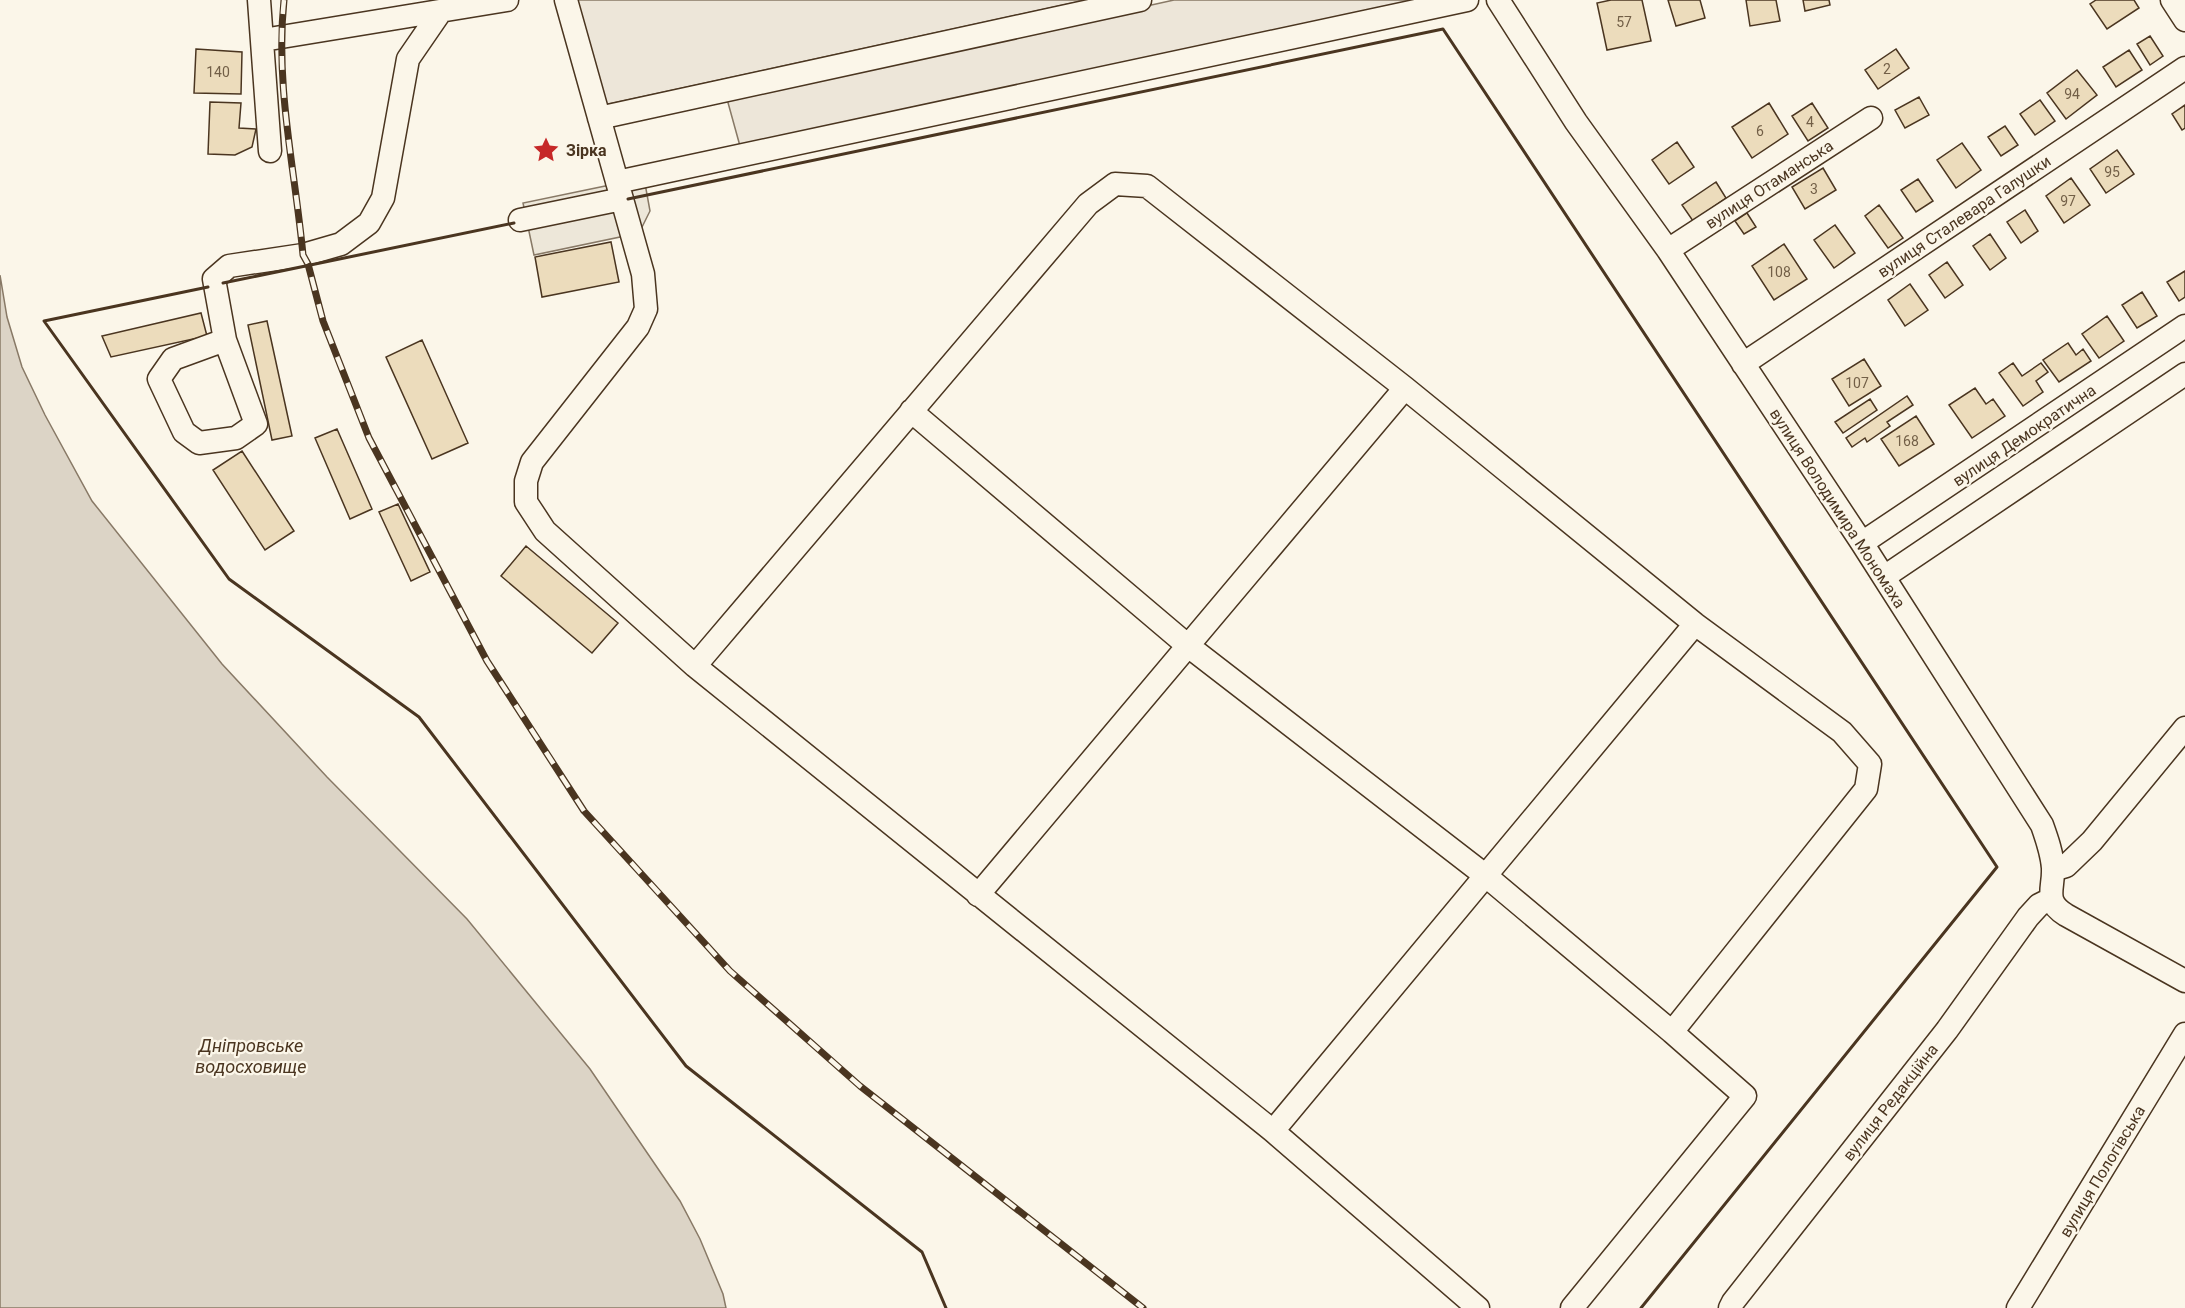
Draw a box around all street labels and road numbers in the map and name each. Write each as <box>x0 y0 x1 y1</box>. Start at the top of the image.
street label: вулиця Отаманська <box>1702 136 1837 233</box>
street label: вулиця Сталевара Галушки <box>1874 151 2054 282</box>
street label: вулиця Демократична <box>1949 380 2099 490</box>
street label: вулиця Володимира Мономаха <box>1766 405 1909 612</box>
street label: вулиця Редакційна <box>1839 1040 1942 1165</box>
street label: вулиця Пологівська <box>2056 1102 2149 1240</box>

